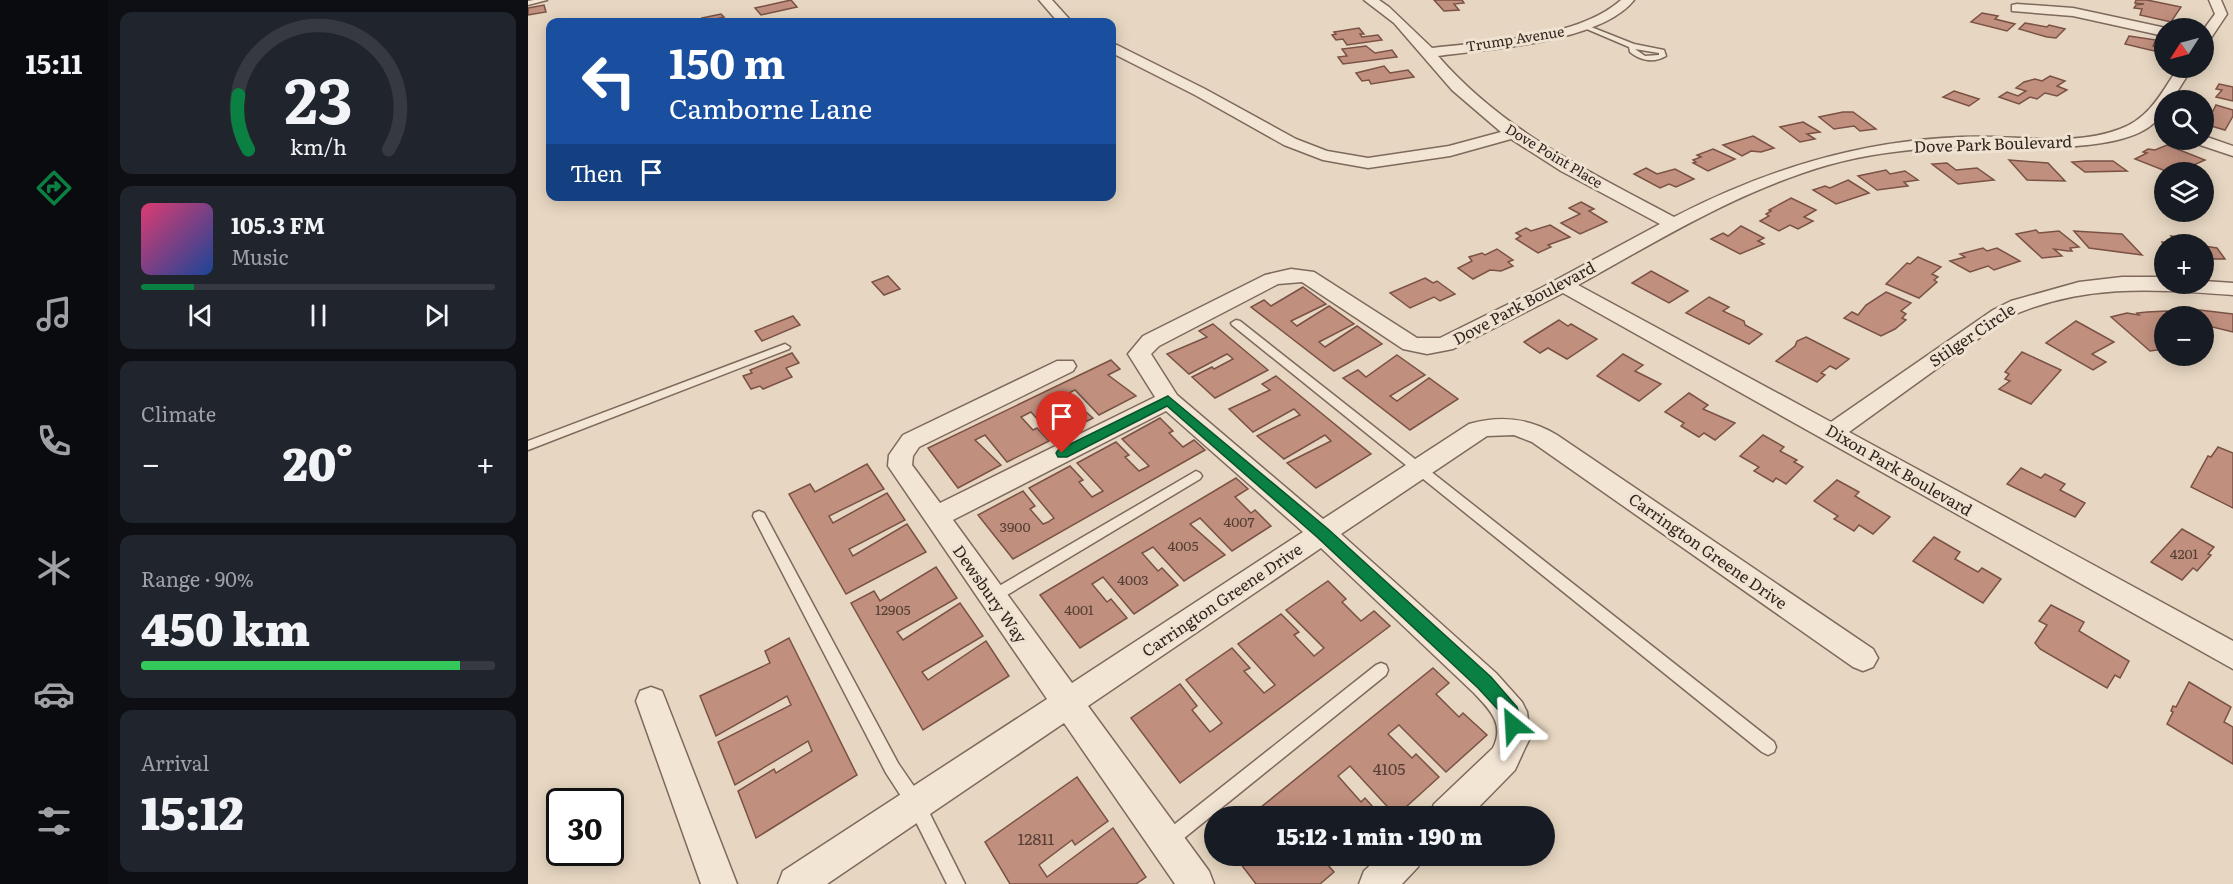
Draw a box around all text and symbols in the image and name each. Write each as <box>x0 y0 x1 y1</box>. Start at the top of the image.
north arrow <box>2154 18 2214 78</box>
map controls <box>2154 18 2214 366</box>
street label: Trump Avenue <box>1464 20 1566 56</box>
text: 150 m <box>669 30 785 92</box>
text: 15:11 <box>25 42 83 82</box>
icon: left <box>570 42 648 120</box>
text: 23 <box>284 51 352 143</box>
text: Camborne Lane <box>669 87 872 127</box>
button: search <box>2154 90 2214 150</box>
street label: Dove Point Place <box>1502 118 1607 192</box>
street label: Dove Park Boulevard <box>1913 128 2073 158</box>
text: km/h <box>289 131 347 163</box>
text: Then <box>570 156 623 189</box>
icon: arrive <box>635 156 668 189</box>
button: layers <box>2154 162 2214 222</box>
icon: directions <box>33 167 75 209</box>
text: 105.3 FM <box>231 208 325 241</box>
button: + <box>2154 234 2214 294</box>
text: Music <box>231 241 288 271</box>
street label: Dove Park Boulevard <box>1448 254 1599 350</box>
icon: music <box>33 293 75 335</box>
street label: Stilger Circle <box>1924 296 2019 372</box>
icon: previous <box>184 299 217 332</box>
icon: pause <box>302 299 335 332</box>
icon: next <box>420 299 453 332</box>
button: − <box>2154 306 2214 366</box>
pin <box>1036 391 1087 453</box>
text: Climate <box>141 398 216 428</box>
icon: arrive <box>1045 400 1078 433</box>
street label: Dixon Park Boulevard <box>1822 417 1977 521</box>
icon: phone <box>33 420 75 462</box>
text: 20° <box>283 428 353 495</box>
text: − <box>141 437 160 486</box>
text: + <box>476 437 495 486</box>
street label: Carrington Greene Drive <box>1624 486 1793 614</box>
house number: 4007 <box>1224 511 1255 531</box>
house number: 3900 <box>999 516 1031 536</box>
house number: 4005 <box>1167 535 1199 555</box>
street label: Carrington Greene Drive <box>1136 536 1306 662</box>
street label: Dewsbury Way <box>948 539 1034 648</box>
house number: 4201 <box>2170 543 2199 563</box>
icon: climate <box>33 547 75 589</box>
text: Range · 90% <box>141 563 254 593</box>
house number: 4003 <box>1117 569 1149 589</box>
text: 450 km <box>141 593 310 660</box>
house number: 12905 <box>875 599 911 619</box>
house number: 4001 <box>1064 599 1094 619</box>
icon: car <box>33 673 75 715</box>
position arrow <box>1481 693 1545 757</box>
text: Arrival <box>141 747 209 777</box>
house number: 4105 <box>1373 756 1405 780</box>
text: 15:12 <box>141 777 244 844</box>
speed limit sign: 30 <box>546 788 624 866</box>
icon: filters <box>33 800 75 842</box>
text: 15:12 · 1 min · 190 m <box>1277 819 1482 852</box>
house number: 12811 <box>1018 826 1055 850</box>

